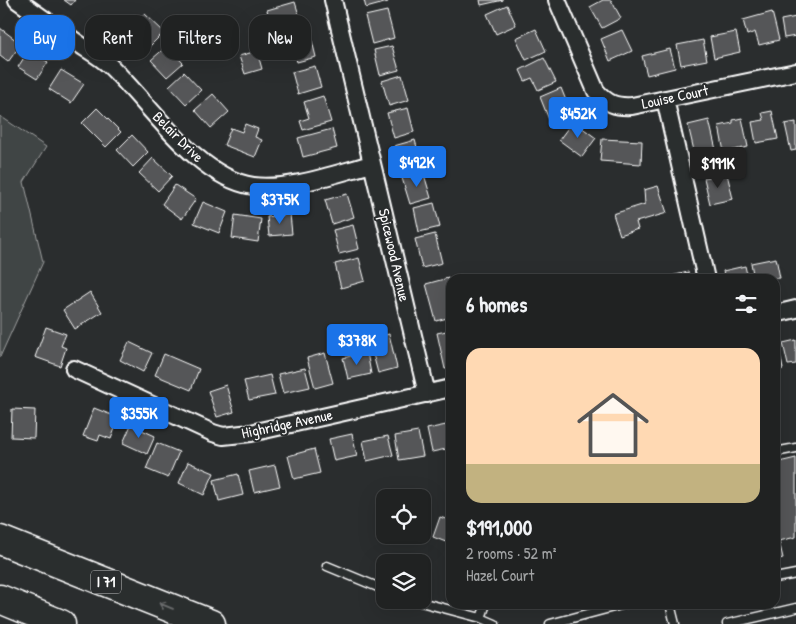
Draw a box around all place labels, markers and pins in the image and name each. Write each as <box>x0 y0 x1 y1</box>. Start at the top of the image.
pin: $452K <box>543 96 613 139</box>
pin: $492K <box>382 146 452 188</box>
pin: $191K <box>683 146 753 189</box>
pin: $375K <box>245 182 315 225</box>
pin: $378K <box>322 324 392 366</box>
pin: $355K <box>104 396 174 439</box>

